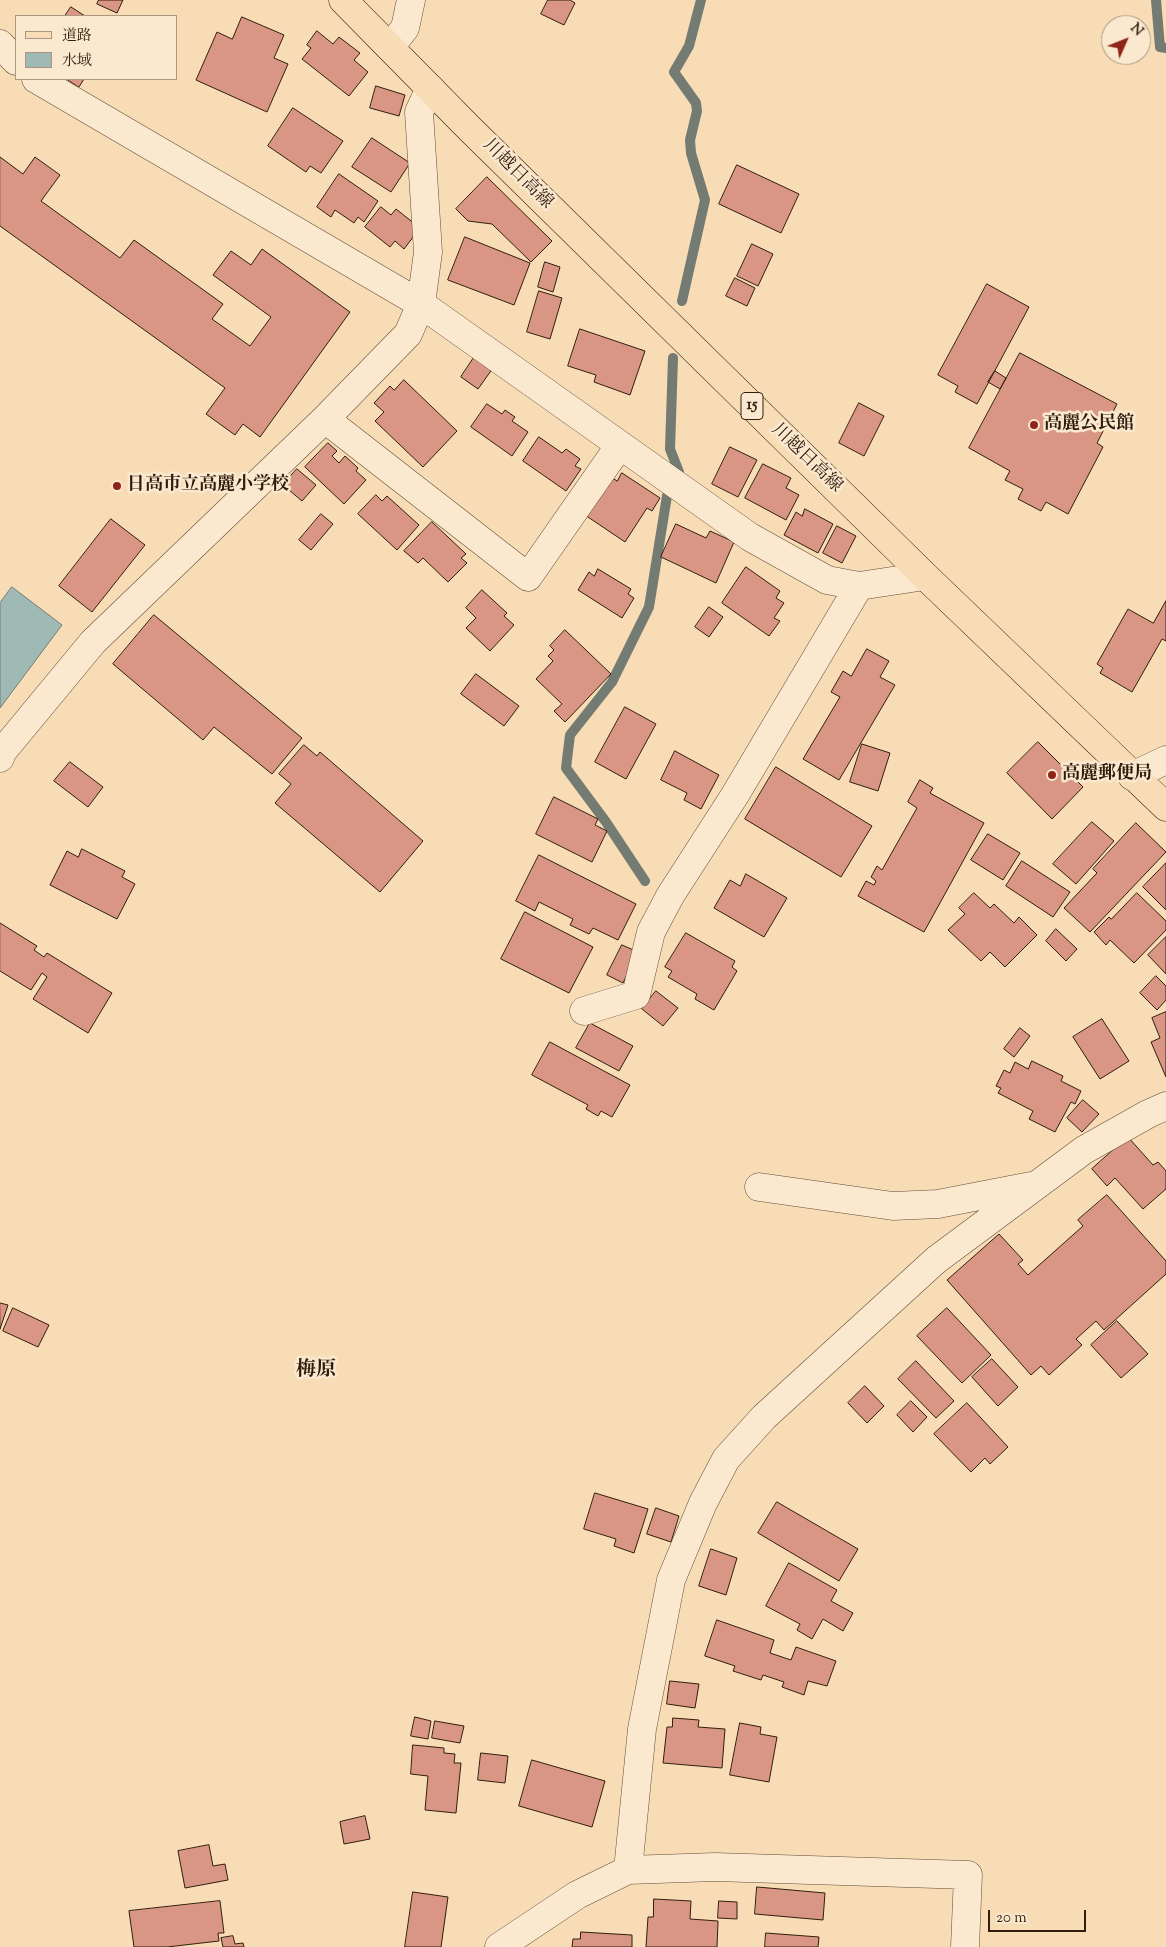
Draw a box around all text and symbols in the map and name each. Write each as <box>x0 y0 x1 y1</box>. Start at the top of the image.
legend <box>15 15 178 80</box>
north arrow <box>1101 15 1151 65</box>
text: N <box>1125 19 1147 41</box>
text: 道路 <box>62 26 92 47</box>
text: 水域 <box>62 51 92 72</box>
street label: 川越日高線 <box>478 136 556 214</box>
road number: 15 <box>741 392 763 420</box>
place label: 高麗公民館 <box>1044 414 1134 436</box>
marker: 高麗公民館 <box>1028 419 1040 431</box>
street label: 川越日高線 <box>766 420 846 498</box>
place label: 日高市立高麗小学校 <box>127 475 289 497</box>
marker: 日高市立高麗小学校 <box>111 480 123 492</box>
place label: 高麗郵便局 <box>1062 764 1152 786</box>
marker: 高麗郵便局 <box>1046 769 1058 781</box>
district label: 梅原 <box>296 1360 336 1384</box>
scale bar <box>991 1900 1088 1932</box>
text: 20 m <box>996 1908 1027 1929</box>

